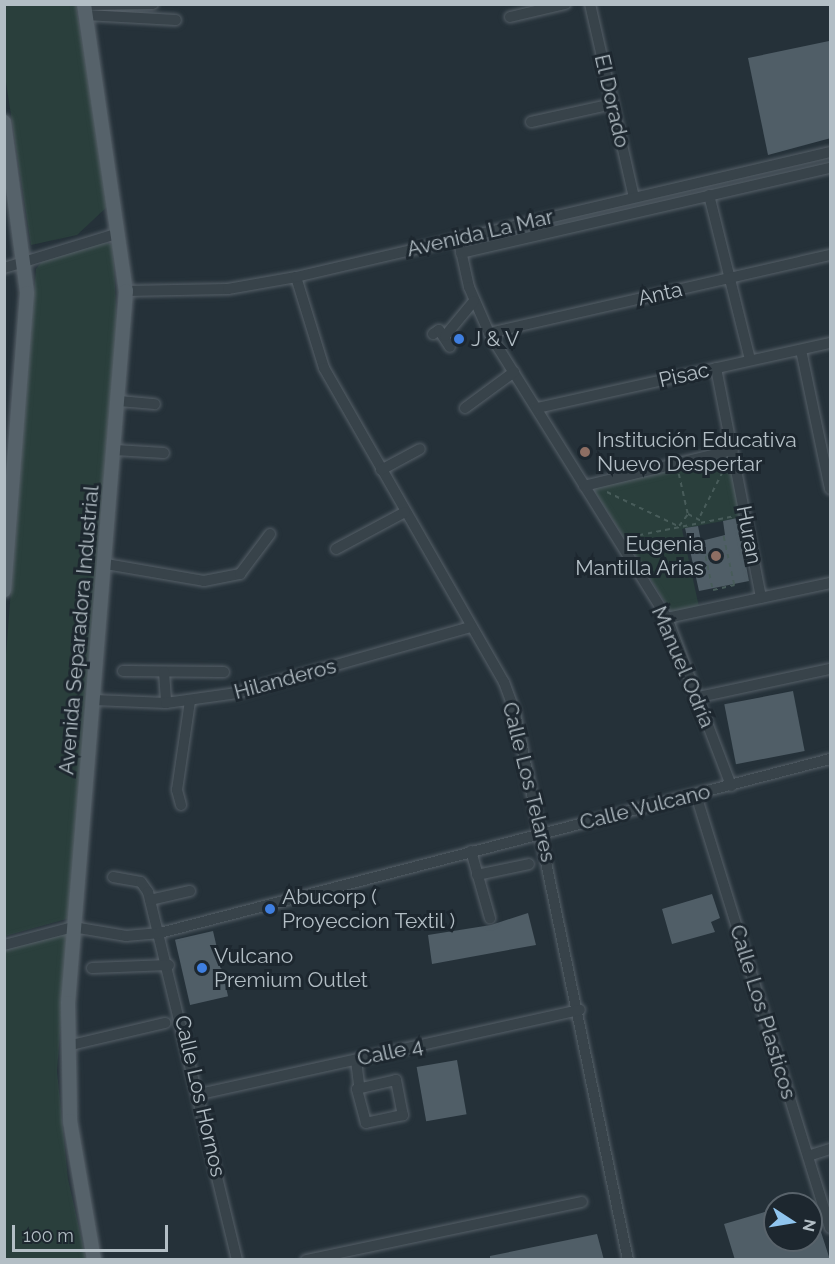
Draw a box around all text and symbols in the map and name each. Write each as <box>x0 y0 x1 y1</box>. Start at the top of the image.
street label: El Dorado <box>589 52 635 150</box>
street label: Avenida La Mar <box>404 204 556 262</box>
street label: Anta <box>635 277 685 311</box>
place label: J & V <box>471 326 520 352</box>
marker: J & V <box>452 332 466 346</box>
street label: Pisac <box>656 357 712 393</box>
place label: Institución Educativa Nuevo Despertar <box>597 427 797 477</box>
marker: Institución Educativa Nuevo Despertar <box>578 445 592 459</box>
street label: Avenida Separadora Industrial <box>54 484 104 776</box>
street label: Huran <box>731 504 767 566</box>
place label: Eugenia Mantilla Arias <box>575 531 704 581</box>
marker: Eugenia Mantilla Arias <box>709 549 723 563</box>
street label: Manuel Odría <box>646 602 720 732</box>
street label: Hilanderos <box>231 653 339 705</box>
street label: Calle Los Telares <box>497 699 561 865</box>
street label: Calle Vulcano <box>577 779 713 835</box>
place label: Abucorp ( Proyeccion Textil ) <box>282 884 456 934</box>
marker: Abucorp ( Proyeccion Textil ) <box>263 902 277 916</box>
street label: Calle Los Plasticos <box>724 922 802 1102</box>
place label: Vulcano Premium Outlet <box>214 943 368 993</box>
marker: Vulcano Premium Outlet <box>195 961 209 975</box>
street label: Calle Los Hornos <box>169 1013 231 1179</box>
street label: Calle 4 <box>355 1033 425 1071</box>
north arrow <box>763 1192 823 1252</box>
scale bar <box>15 1213 171 1251</box>
text: N <box>799 1217 820 1233</box>
text: 100 m <box>23 1225 74 1246</box>

